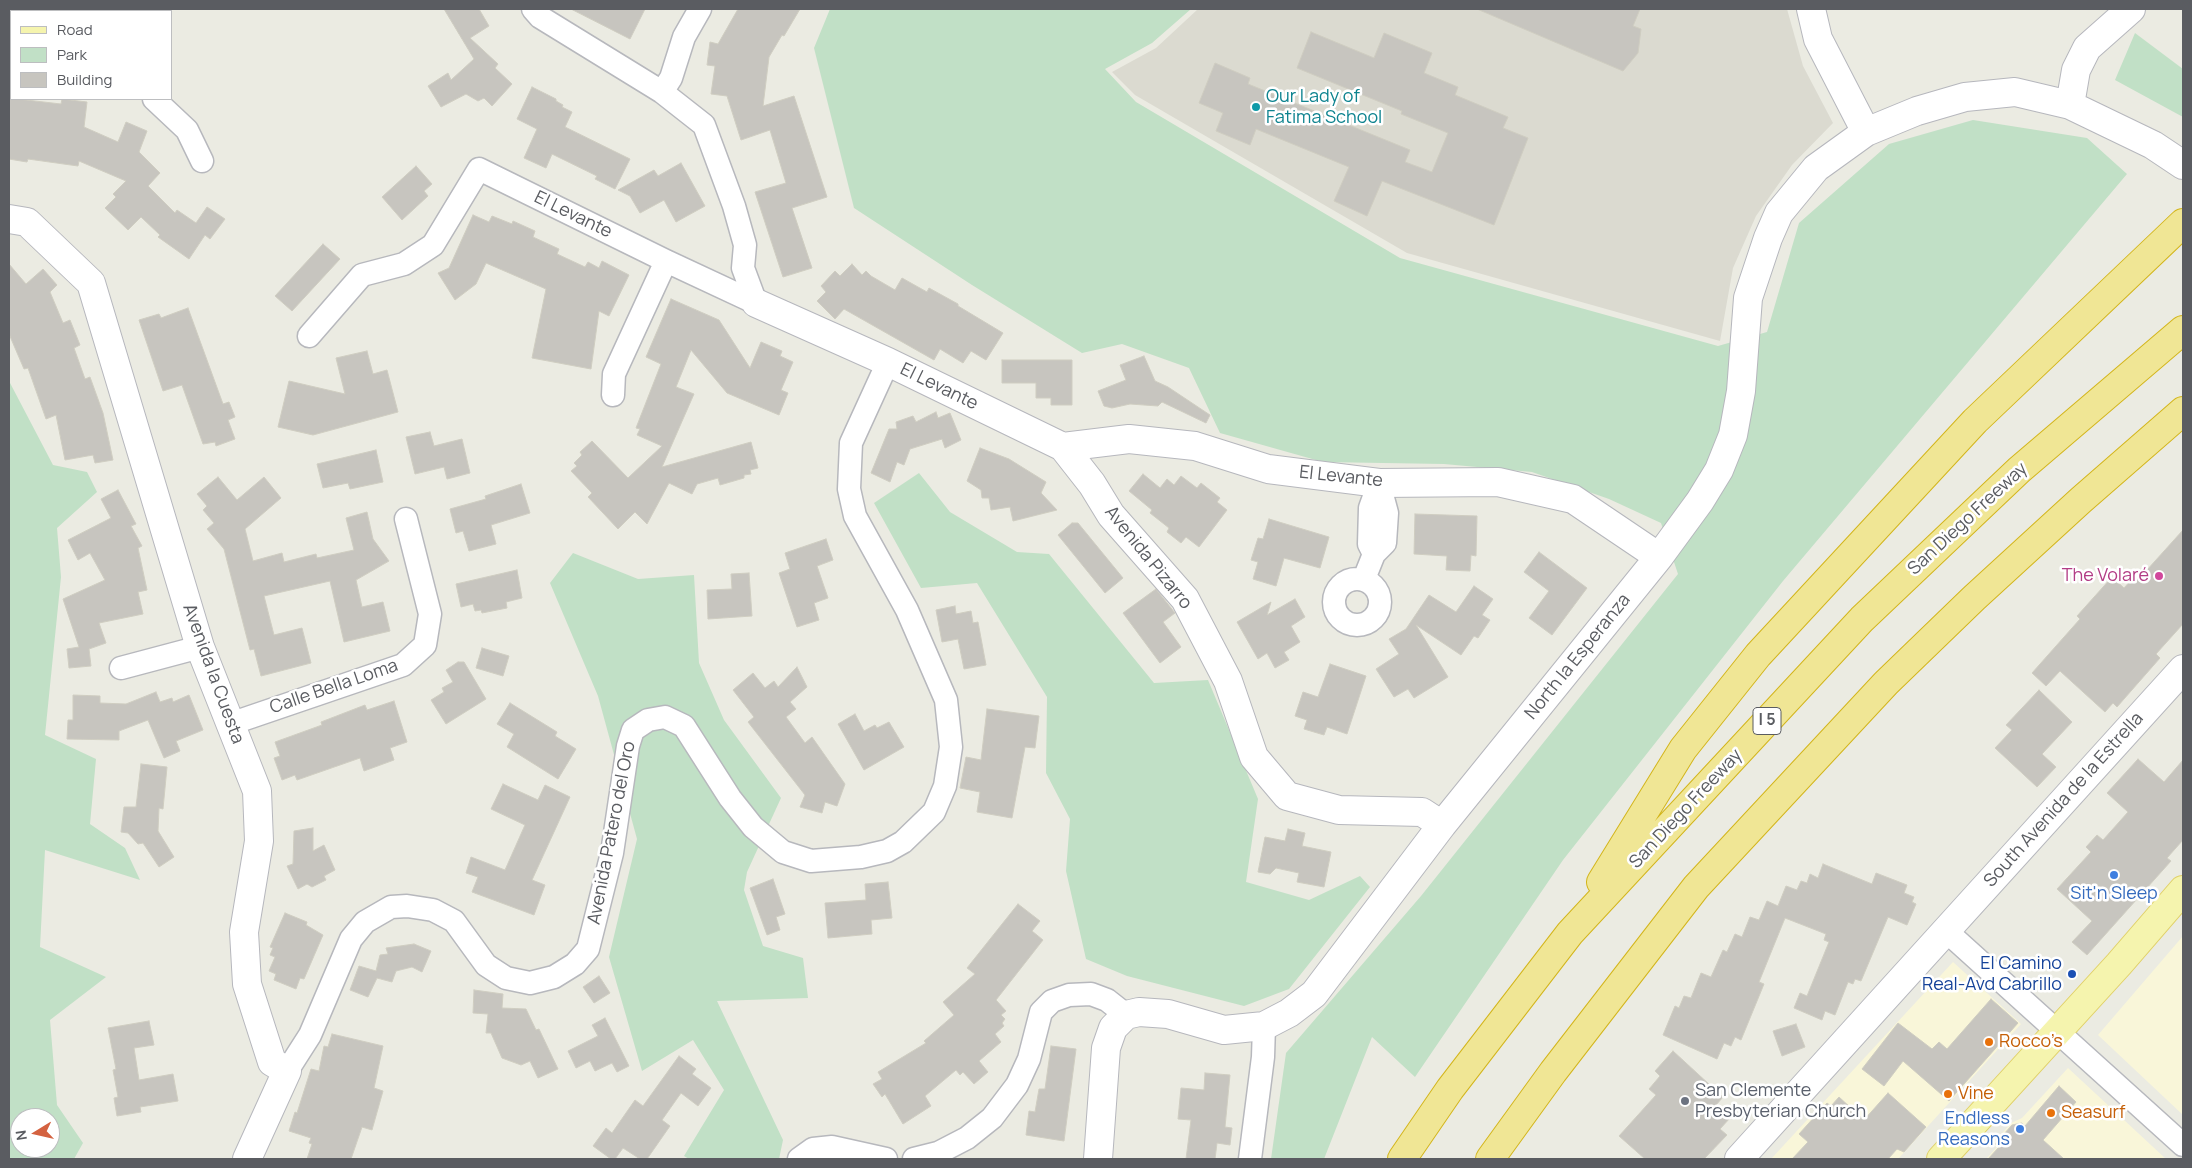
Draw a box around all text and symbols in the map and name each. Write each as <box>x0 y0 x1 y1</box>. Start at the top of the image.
legend <box>10 10 172 100</box>
text: Road <box>57 19 93 40</box>
text: Park <box>57 44 87 65</box>
text: Building <box>57 69 112 90</box>
place label: Our Lady of Fatima School <box>1266 86 1382 128</box>
marker: Our Lady of Fatima School <box>1250 101 1262 113</box>
street label: El Levante <box>530 187 616 243</box>
street label: El Levante <box>896 359 982 415</box>
street label: San Diego Freeway <box>1904 458 2032 580</box>
street label: El Levante <box>1298 462 1384 492</box>
street label: Avenida Pizarro <box>1100 502 1196 614</box>
place label: The Volaré <box>2062 565 2149 587</box>
marker: The Volaré <box>2153 570 2165 582</box>
street label: North la Esperanza <box>1521 590 1635 724</box>
street label: Avenida la Cuesta <box>178 601 248 747</box>
street label: Calle Bella Loma <box>267 655 401 719</box>
road number: I 5 <box>1753 708 1781 734</box>
street label: South Avenida de la Estrella <box>1980 708 2148 892</box>
street label: Avenida Patero del Oro <box>584 740 640 926</box>
street label: San Diego Freeway <box>1625 745 1747 873</box>
marker: Sit'n Sleep <box>2108 869 2120 881</box>
place label: Sit'n Sleep <box>2070 883 2158 905</box>
place label: El Camino Real-Avd Cabrillo <box>1922 953 2062 996</box>
marker: El Camino Real-Avd Cabrillo <box>2066 968 2078 980</box>
place label: Rocco’s <box>1999 1031 2063 1053</box>
marker: Rocco’s <box>1983 1036 1995 1048</box>
place label: San Clemente Presbyterian Church <box>1695 1080 1866 1122</box>
place label: Vine <box>1958 1083 1994 1105</box>
marker: Vine <box>1942 1088 1954 1100</box>
marker: San Clemente Presbyterian Church <box>1679 1095 1691 1107</box>
place label: Seasurf <box>2061 1102 2125 1124</box>
marker: Seasurf <box>2045 1107 2057 1119</box>
north arrow <box>10 1108 60 1158</box>
place label: Endless Reasons <box>1938 1108 2010 1150</box>
marker: Endless Reasons <box>2014 1123 2026 1135</box>
text: N <box>11 1129 31 1142</box>

